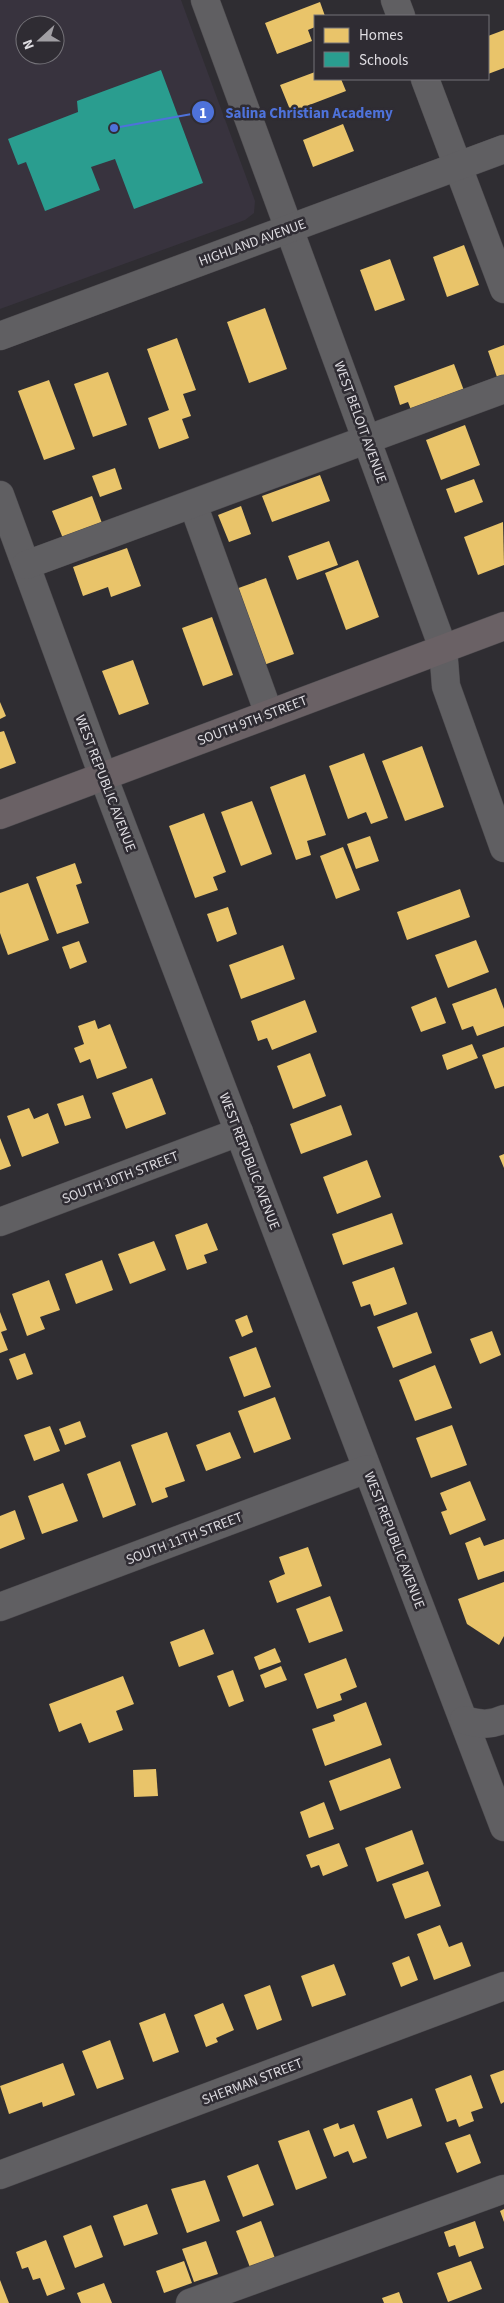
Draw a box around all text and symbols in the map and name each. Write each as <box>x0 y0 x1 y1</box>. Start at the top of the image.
north arrow <box>15 15 65 65</box>
legend <box>314 15 489 80</box>
text: Homes <box>359 25 403 46</box>
text: N <box>18 36 40 52</box>
text: Schools <box>359 50 408 71</box>
callout: Salina Christian Academy <box>190 97 403 127</box>
text: 1 <box>199 103 207 124</box>
text: Salina Christian Academy <box>225 103 393 124</box>
street label: HIGHLAND AVENUE <box>196 214 309 272</box>
street label: WEST BELOIT AVENUE <box>329 358 391 486</box>
street label: SOUTH 9TH STREET <box>194 691 311 751</box>
street label: WEST REPUBLIC AVENUE <box>70 712 140 855</box>
street label: WEST REPUBLIC AVENUE <box>214 1090 284 1233</box>
street label: SOUTH 10TH STREET <box>59 1146 182 1209</box>
street label: WEST REPUBLIC AVENUE <box>359 1469 429 1612</box>
street label: SOUTH 11TH STREET <box>123 1507 246 1570</box>
street label: SHERMAN STREET <box>199 2053 306 2110</box>

